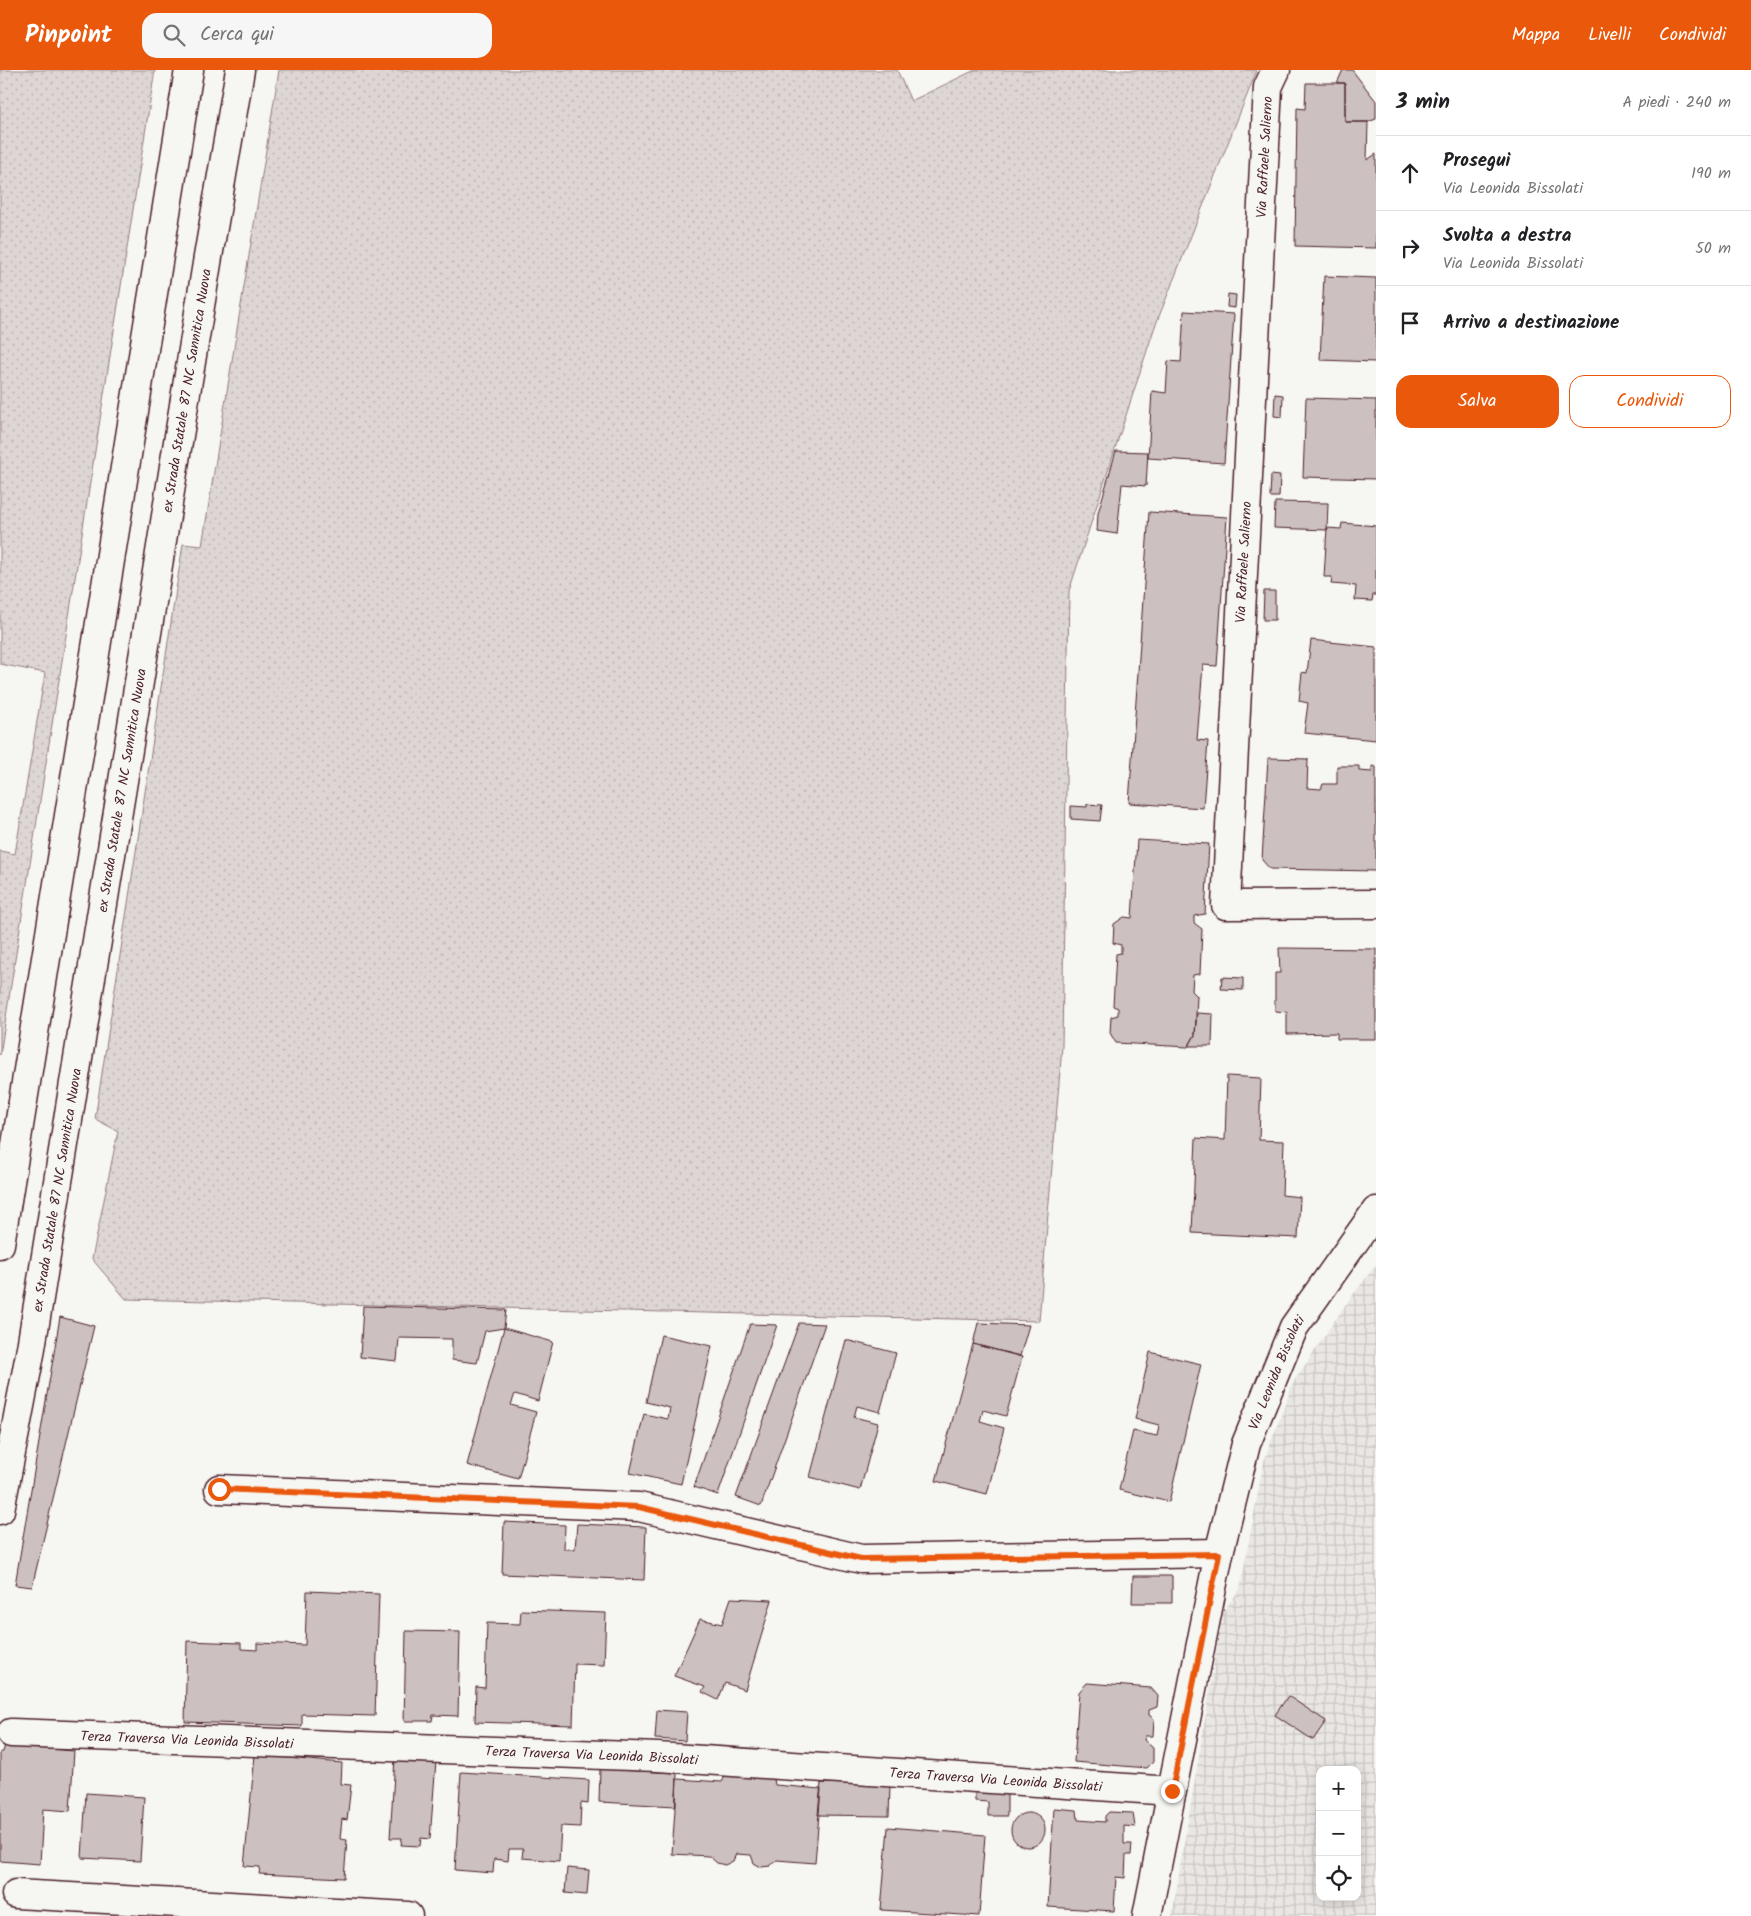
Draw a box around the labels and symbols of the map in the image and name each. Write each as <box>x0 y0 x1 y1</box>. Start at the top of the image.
street label: Via Raffaele Salierno <box>1251 96 1279 219</box>
street label: ex Strada Statale 87 NC Sannitica Nuova <box>157 267 218 514</box>
street label: Via Raffaele Salierno <box>1230 501 1258 624</box>
street label: ex Strada Statale 87 NC Sannitica Nuova <box>92 667 153 914</box>
street label: ex Strada Statale 87 NC Sannitica Nuova <box>27 1067 88 1314</box>
street label: Via Leonida Bissolati <box>1243 1310 1311 1433</box>
route start <box>208 1478 231 1501</box>
street label: Terza Traversa Via Leonida Bissolati <box>80 1726 294 1755</box>
street label: Terza Traversa Via Leonida Bissolati <box>485 1741 699 1772</box>
street label: Terza Traversa Via Leonida Bissolati <box>889 1762 1104 1798</box>
route end <box>1161 1780 1184 1803</box>

